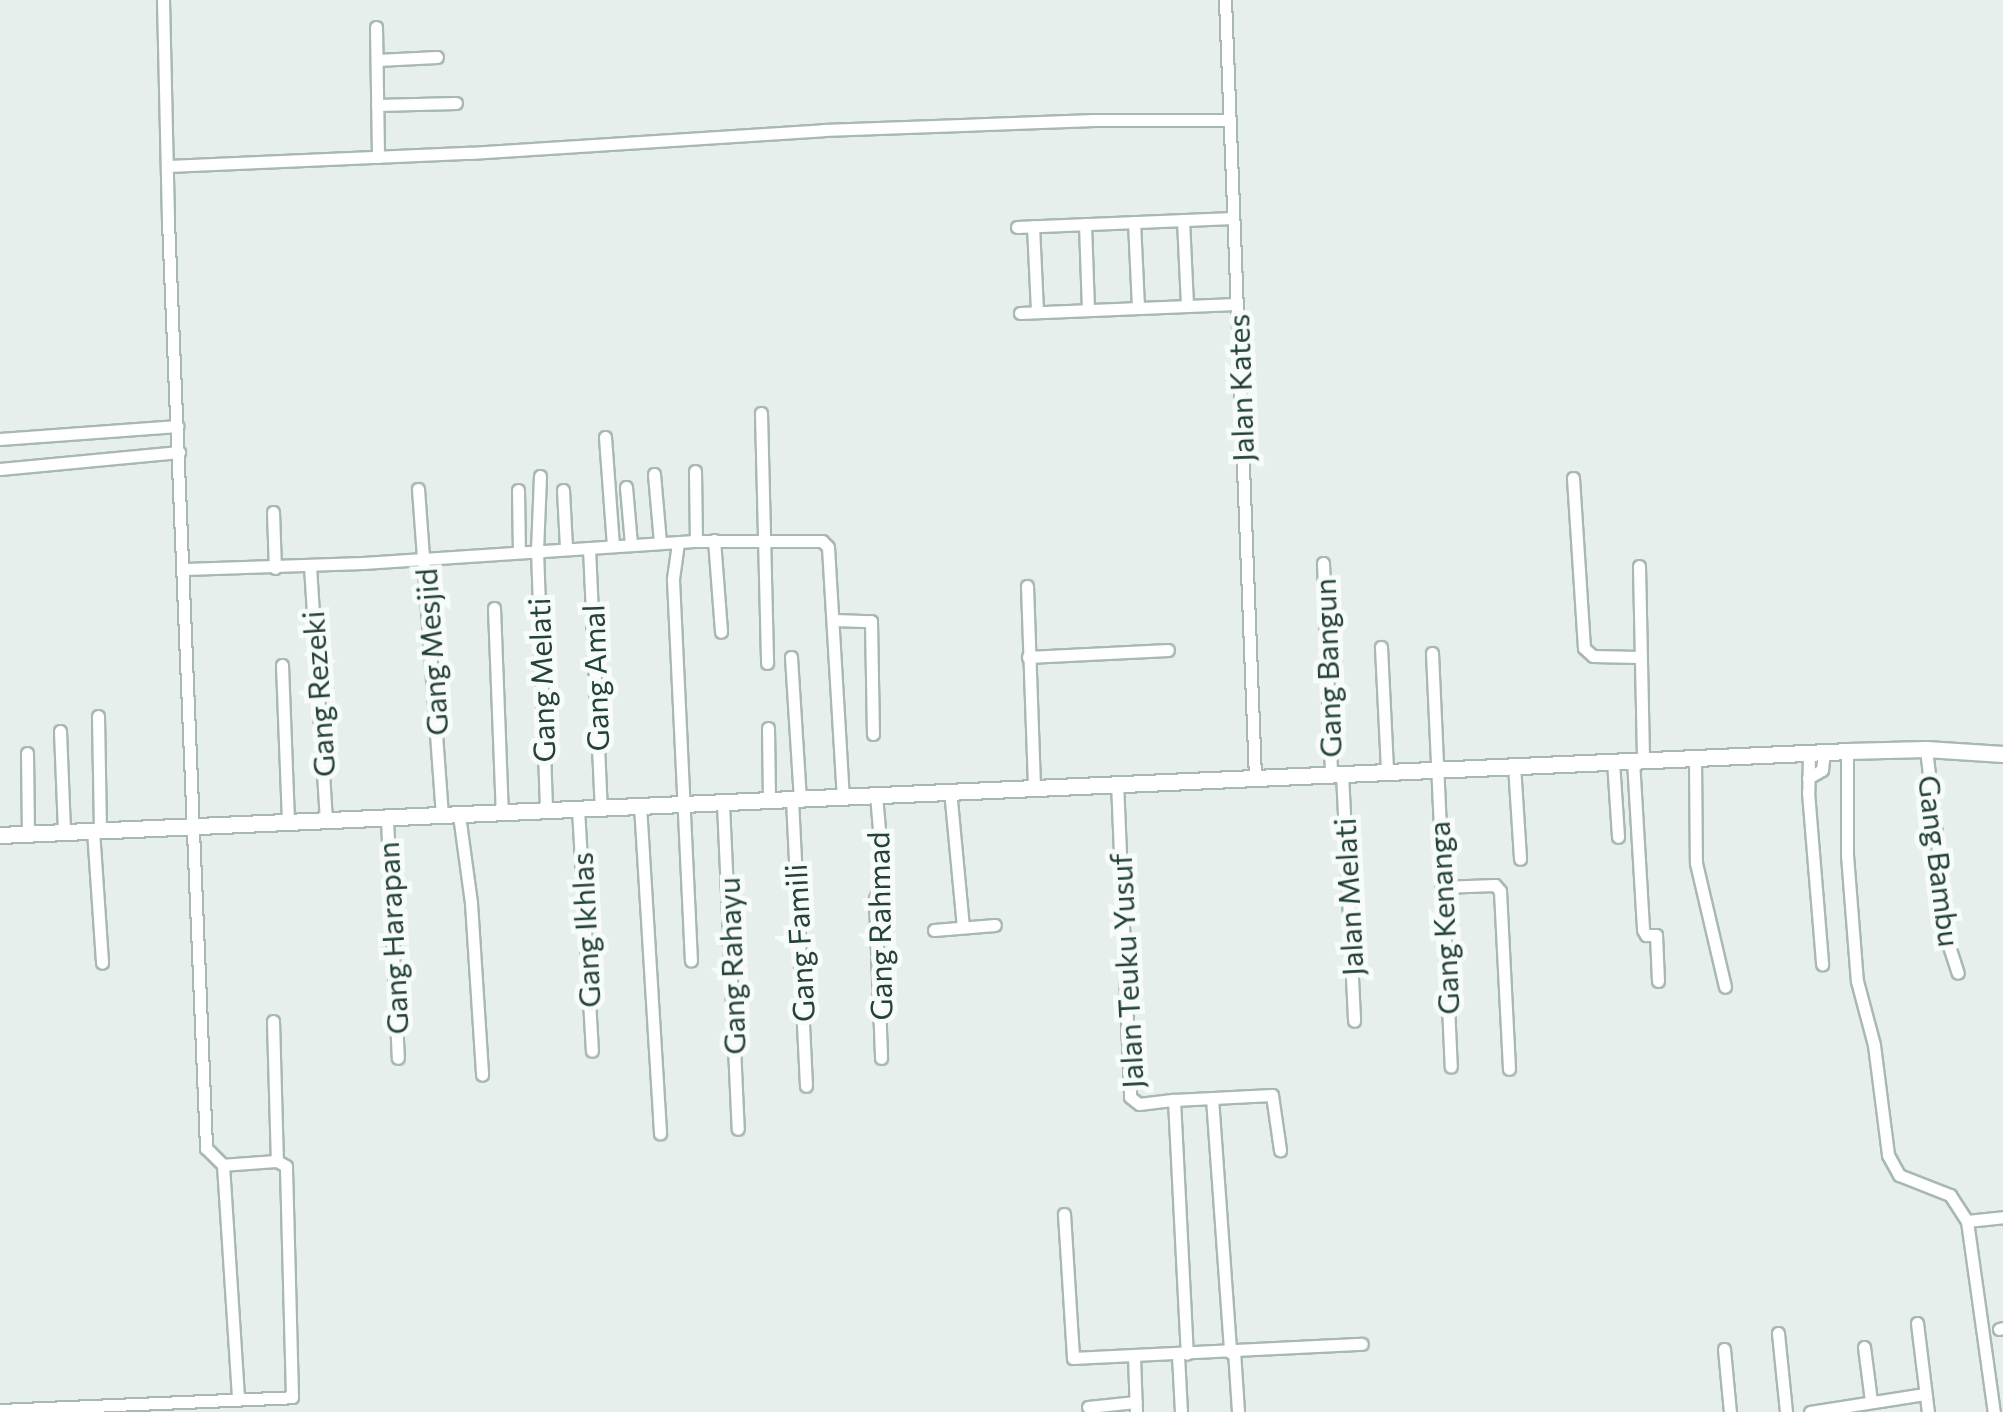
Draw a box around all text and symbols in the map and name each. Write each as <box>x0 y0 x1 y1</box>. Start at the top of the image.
street label: Jalan Kates <box>1219 313 1261 463</box>
street label: Gang Mesjid <box>407 567 455 737</box>
street label: Gang Bangun <box>1306 578 1348 758</box>
street label: Gang Melati <box>520 597 562 763</box>
street label: Gang Amal <box>574 604 616 752</box>
street label: Gang Rezeki <box>294 610 342 778</box>
street label: Gang Bambu <box>1912 773 1968 949</box>
street label: Jalan Melati <box>1326 817 1370 977</box>
street label: Gang Kenanga <box>1420 820 1466 1016</box>
street label: Gang Rahmad <box>859 831 899 1021</box>
street label: Gang Harapan <box>369 841 415 1035</box>
street label: Gang Ikhlas <box>563 851 607 1009</box>
street label: Jalan Teuku Yusuf <box>1102 852 1150 1090</box>
street label: Gang Famili <box>777 863 821 1023</box>
street label: Gang Rahayu <box>710 877 752 1055</box>

